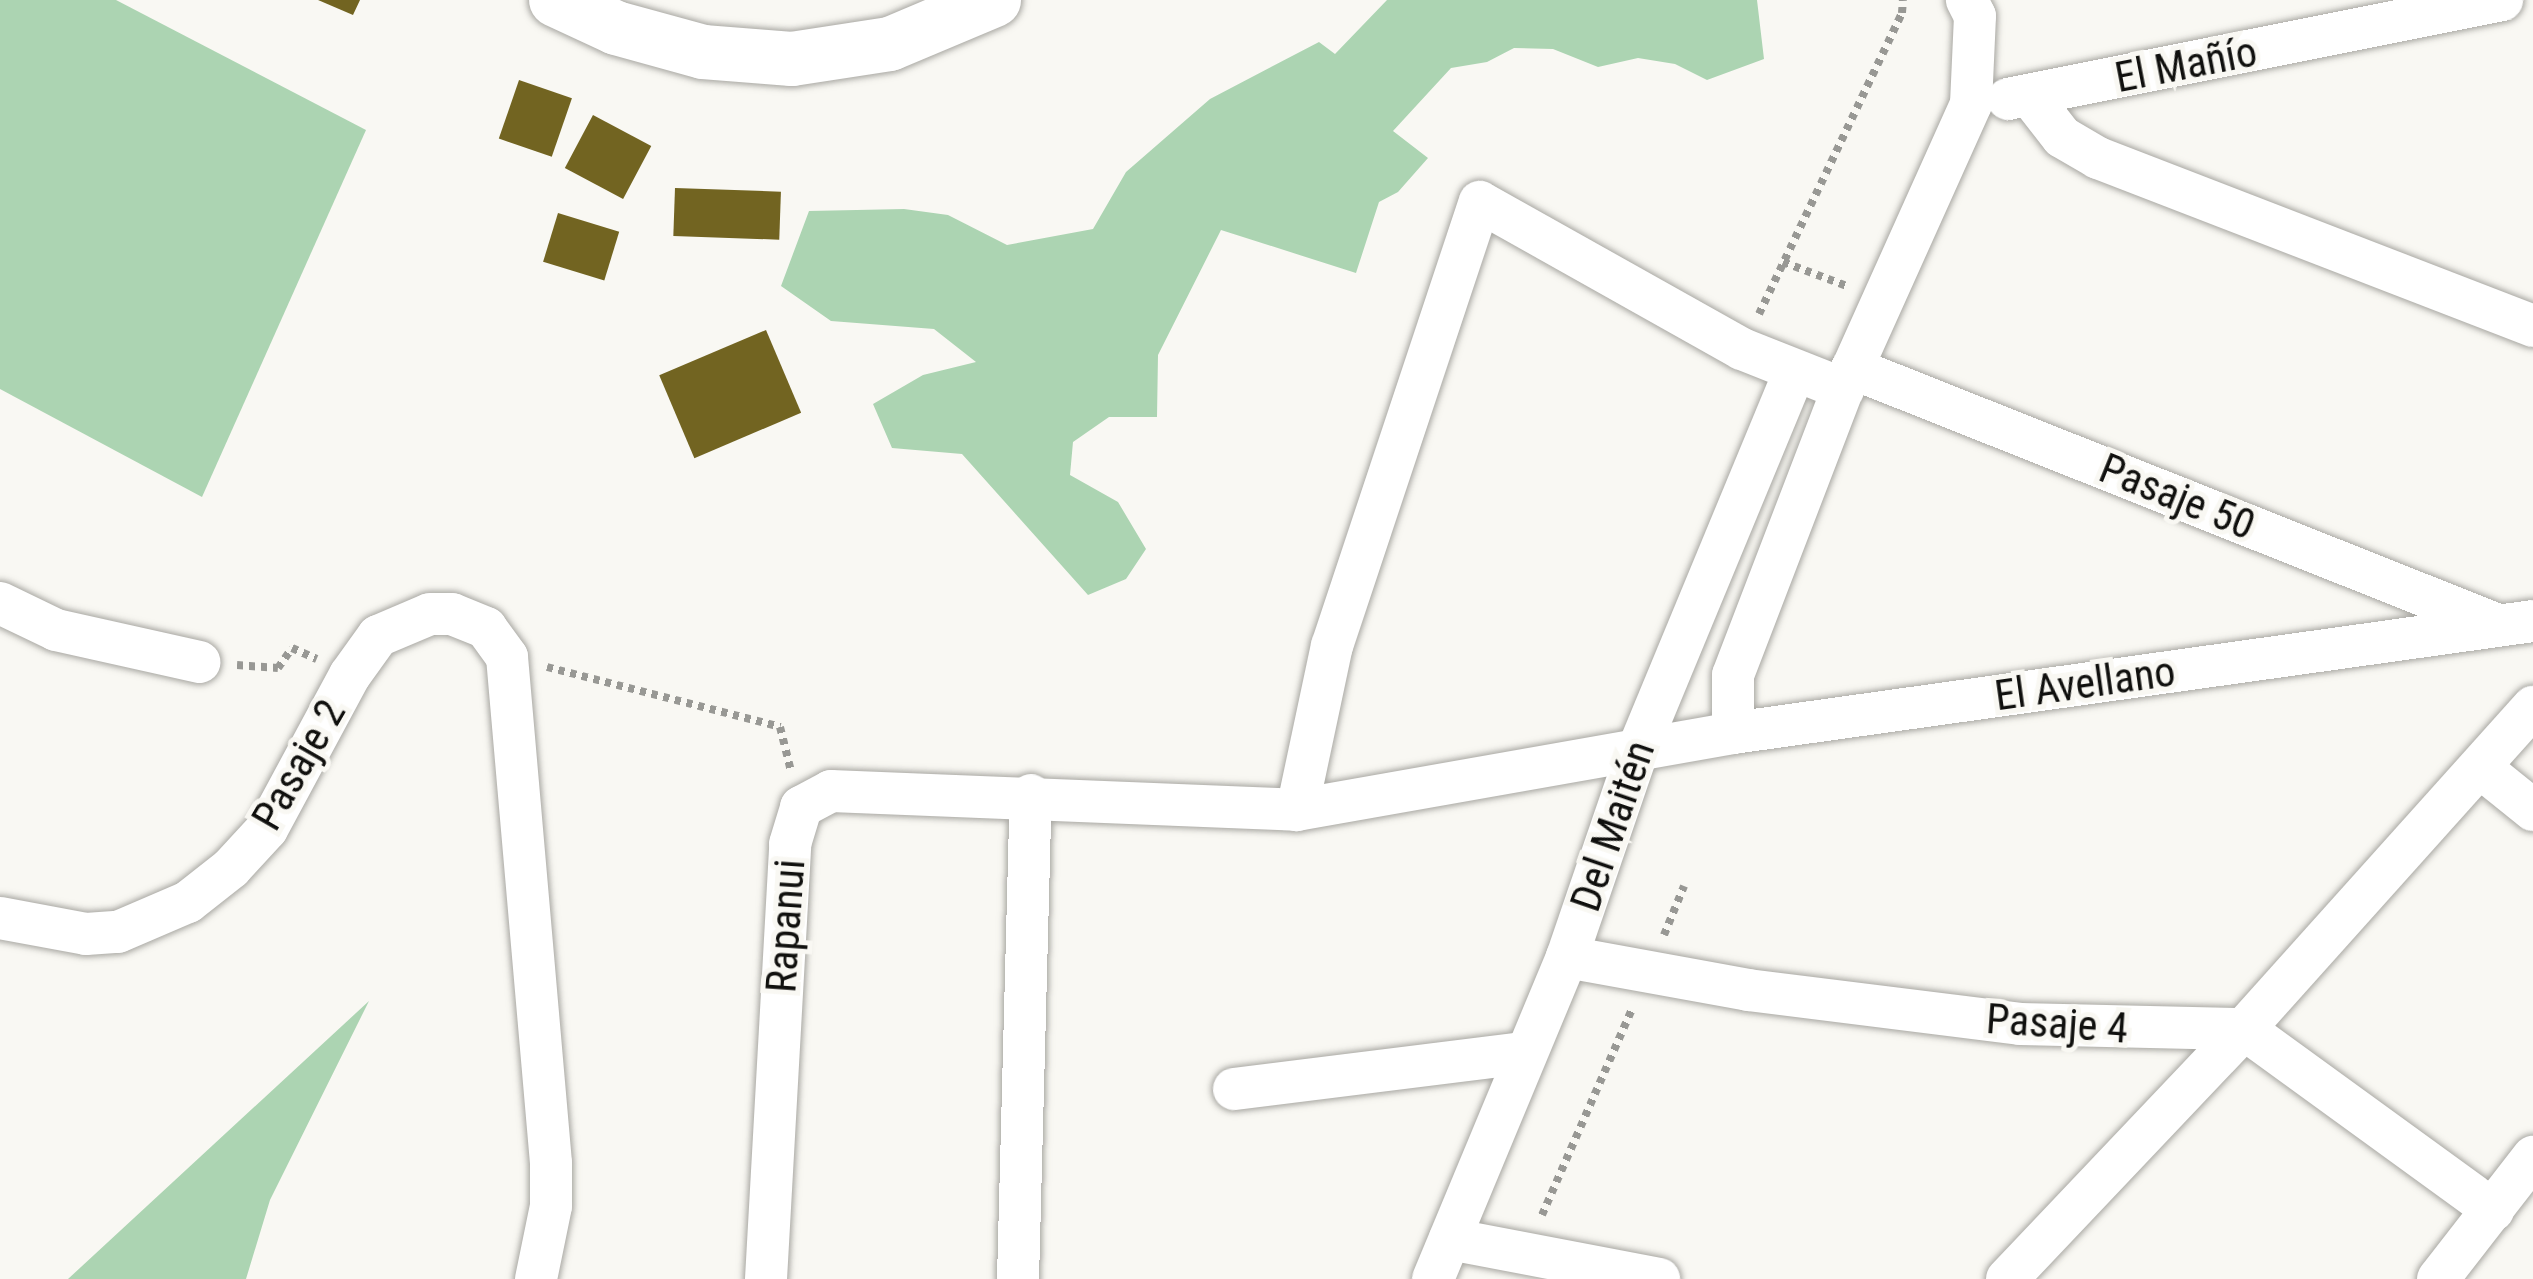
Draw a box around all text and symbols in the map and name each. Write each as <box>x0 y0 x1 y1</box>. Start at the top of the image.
street label: El Mañío <box>2111 27 2261 103</box>
street label: Pasaje 50 <box>2092 443 2262 551</box>
street label: El Avellano <box>1992 646 2178 722</box>
street label: Pasaje 2 <box>242 691 356 839</box>
street label: Del Maitén <box>1560 734 1666 918</box>
street label: Rapanui <box>756 858 816 994</box>
street label: Pasaje 4 <box>1984 994 2130 1054</box>

